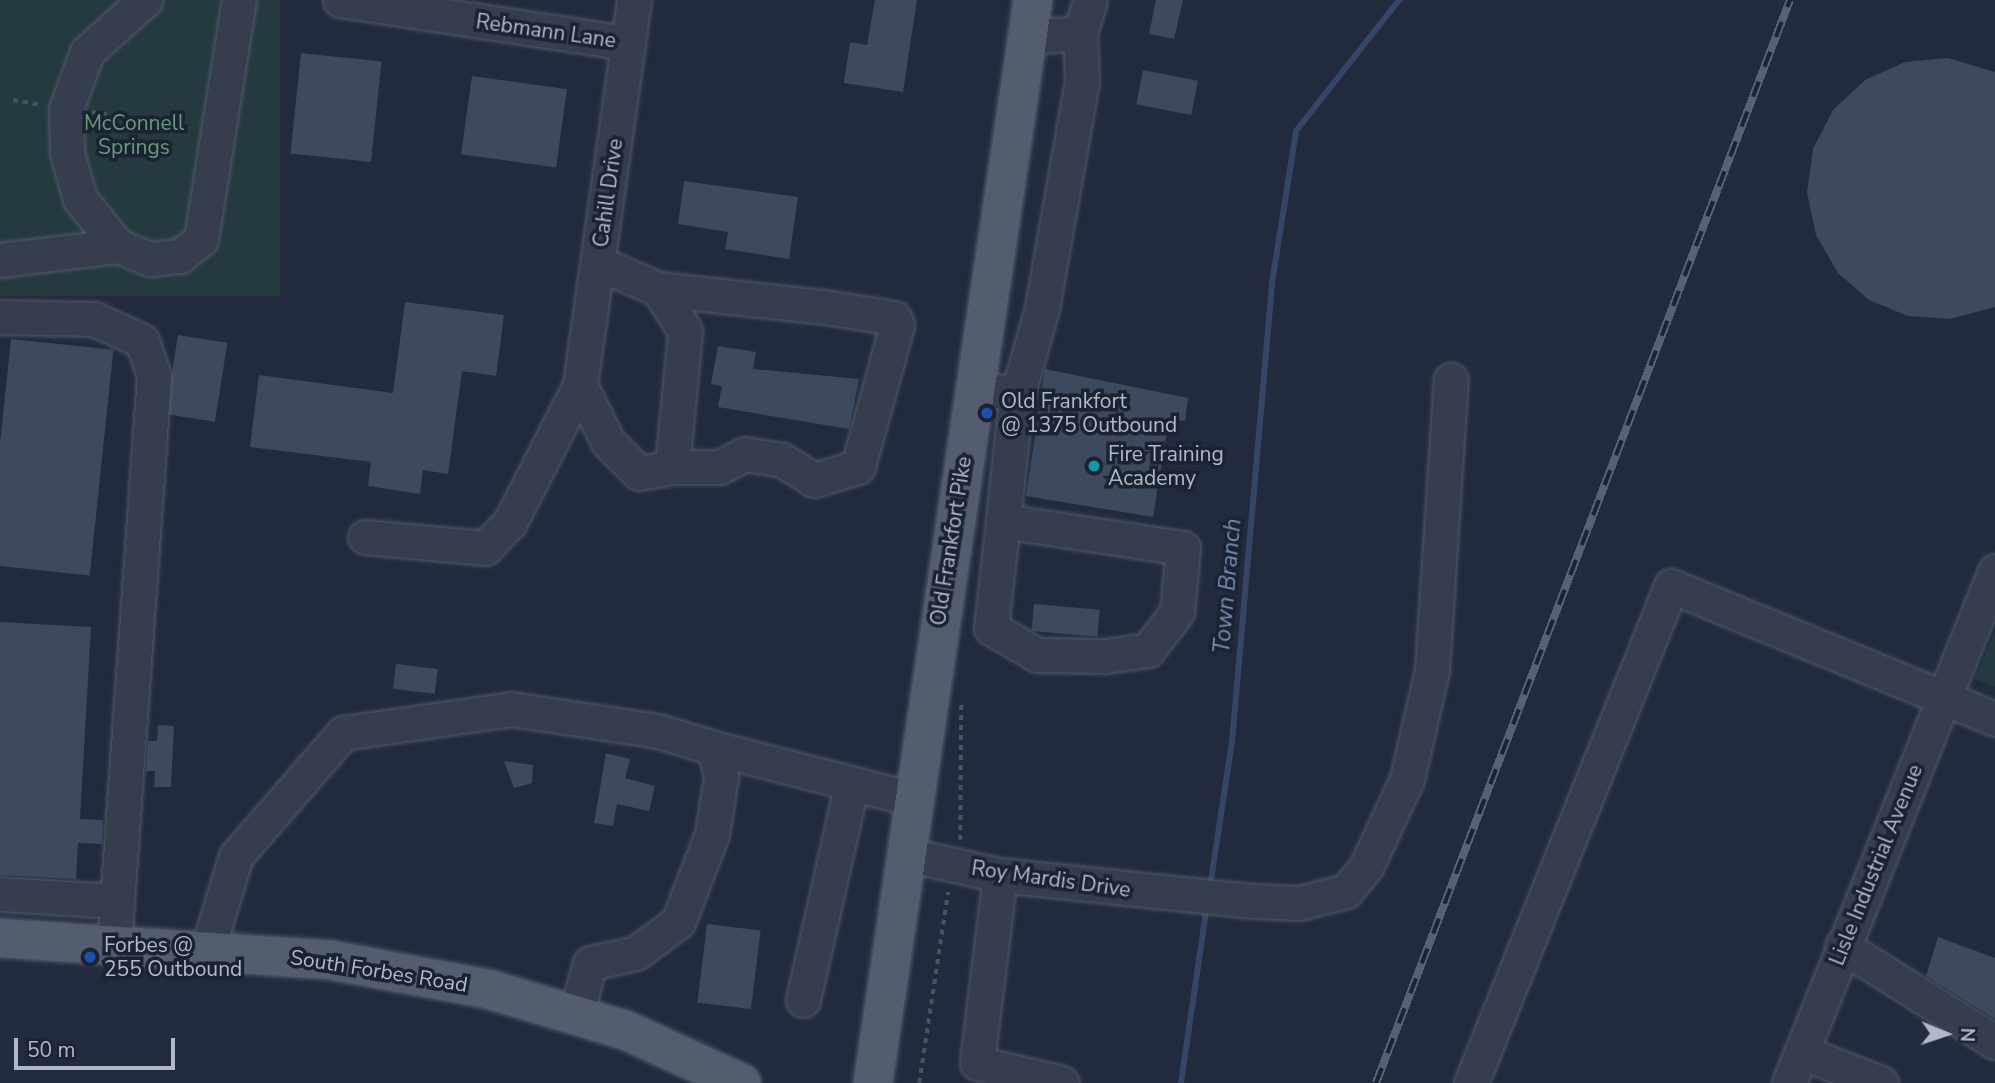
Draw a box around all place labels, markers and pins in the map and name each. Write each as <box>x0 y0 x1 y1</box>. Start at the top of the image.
place label: Old Frankfort @ 1375 Outbound <box>1001 388 1177 438</box>
marker: Old Frankfort @ 1375 Outbound <box>979 405 995 421</box>
place label: Fire Training Academy <box>1108 441 1224 491</box>
marker: Fire Training Academy <box>1086 458 1102 474</box>
place label: Forbes @ 255 Outbound <box>104 932 242 982</box>
marker: Forbes @ 255 Outbound <box>82 949 98 965</box>

